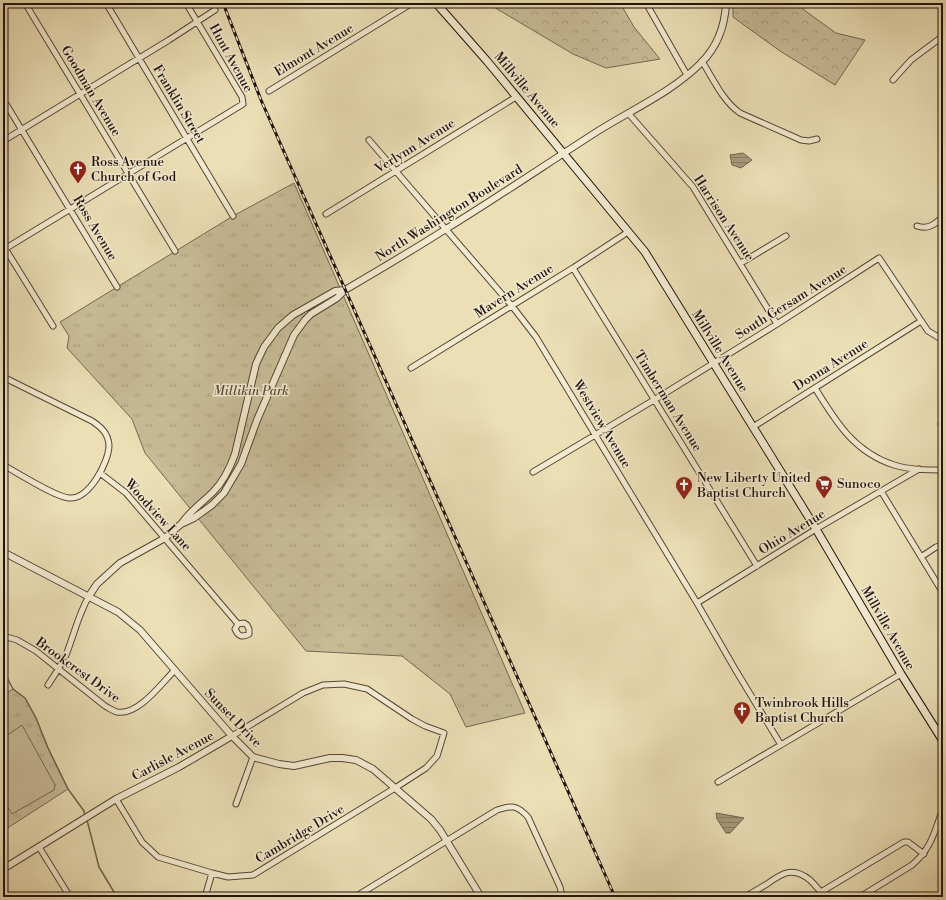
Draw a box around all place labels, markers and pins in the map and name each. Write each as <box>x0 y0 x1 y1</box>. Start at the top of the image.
place label: Ross Avenue Church of God <box>91 154 177 185</box>
church icon: Ross Avenue Church of God <box>68 159 88 184</box>
place label: New Liberty United Baptist Church <box>696 470 811 501</box>
supermarket icon: Sunoco <box>814 474 834 499</box>
church icon: New Liberty United Baptist Church <box>674 475 694 500</box>
place label: Sunoco <box>837 476 881 492</box>
place label: Twinbrook Hills Baptist Church <box>754 695 849 726</box>
church icon: Twinbrook Hills Baptist Church <box>732 700 752 725</box>

